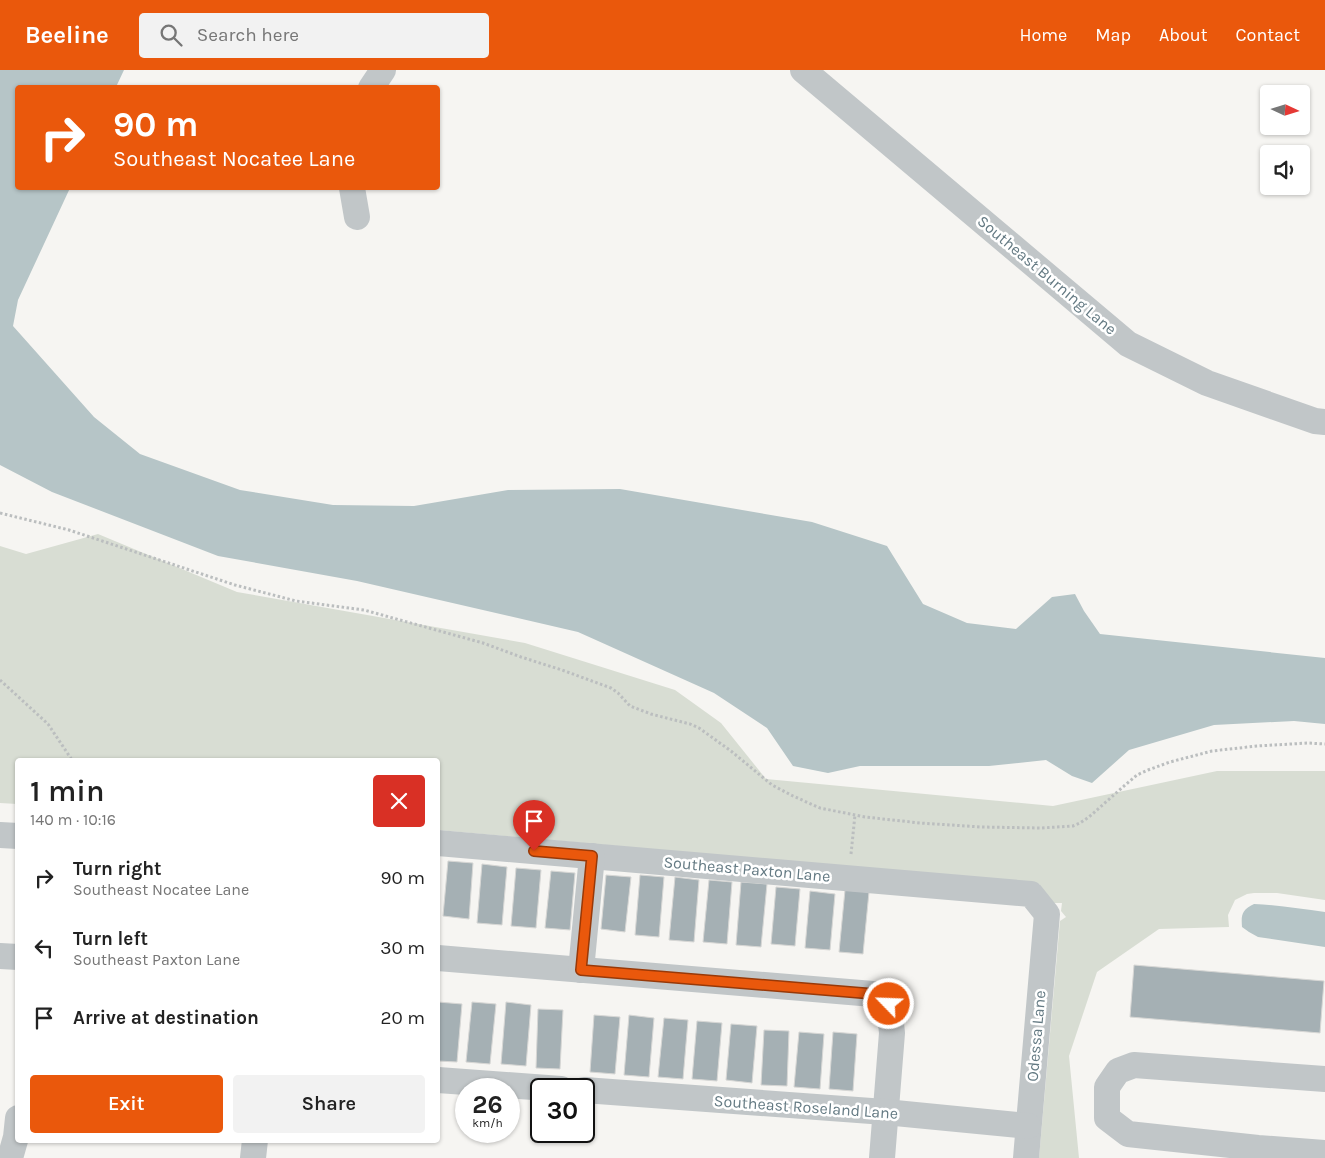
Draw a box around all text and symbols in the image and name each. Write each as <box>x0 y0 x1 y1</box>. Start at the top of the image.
search box <box>139 13 489 58</box>
text: Beeline <box>25 21 109 49</box>
icon: search <box>157 21 185 49</box>
text: Search here <box>197 24 299 46</box>
text: Home <box>1019 24 1067 46</box>
text: Map <box>1095 24 1131 46</box>
text: About <box>1159 24 1208 46</box>
text: Contact <box>1236 24 1300 46</box>
north arrow <box>1260 85 1310 135</box>
map controls <box>1260 85 1310 195</box>
text: 90 m <box>113 104 199 145</box>
icon: right <box>30 105 95 170</box>
button: sound <box>1260 145 1310 195</box>
text: Southeast Nocatee Lane <box>113 146 355 172</box>
street label: Southeast Burning Lane <box>974 211 1120 339</box>
text: 1 min <box>30 773 104 809</box>
button: close <box>373 775 425 827</box>
pin <box>513 800 555 851</box>
icon: arrive <box>520 807 548 835</box>
text: 140 m · 10:16 <box>30 810 116 829</box>
street label: Southeast Paxton Lane <box>663 852 831 886</box>
text: Turn right <box>73 858 162 880</box>
icon: right <box>30 864 58 892</box>
text: 90 m <box>380 867 425 889</box>
text: Southeast Nocatee Lane <box>73 880 249 899</box>
text: Turn left <box>73 928 148 950</box>
icon: left <box>30 934 58 962</box>
text: 30 m <box>380 937 425 959</box>
text: Southeast Paxton Lane <box>73 950 240 969</box>
position arrow <box>862 977 914 1029</box>
street label: Odessa Lane <box>1023 990 1049 1082</box>
icon: arrive <box>30 1004 58 1032</box>
text: Arrive at destination <box>73 1007 259 1029</box>
text: 20 m <box>380 1007 425 1029</box>
button: Exit <box>30 1075 223 1133</box>
button: Share <box>233 1075 425 1133</box>
speed limit sign: 30 <box>530 1078 595 1143</box>
text: 26 <box>472 1090 503 1119</box>
street label: Southeast Roseland Lane <box>713 1091 899 1123</box>
text: km/h <box>472 1116 503 1130</box>

